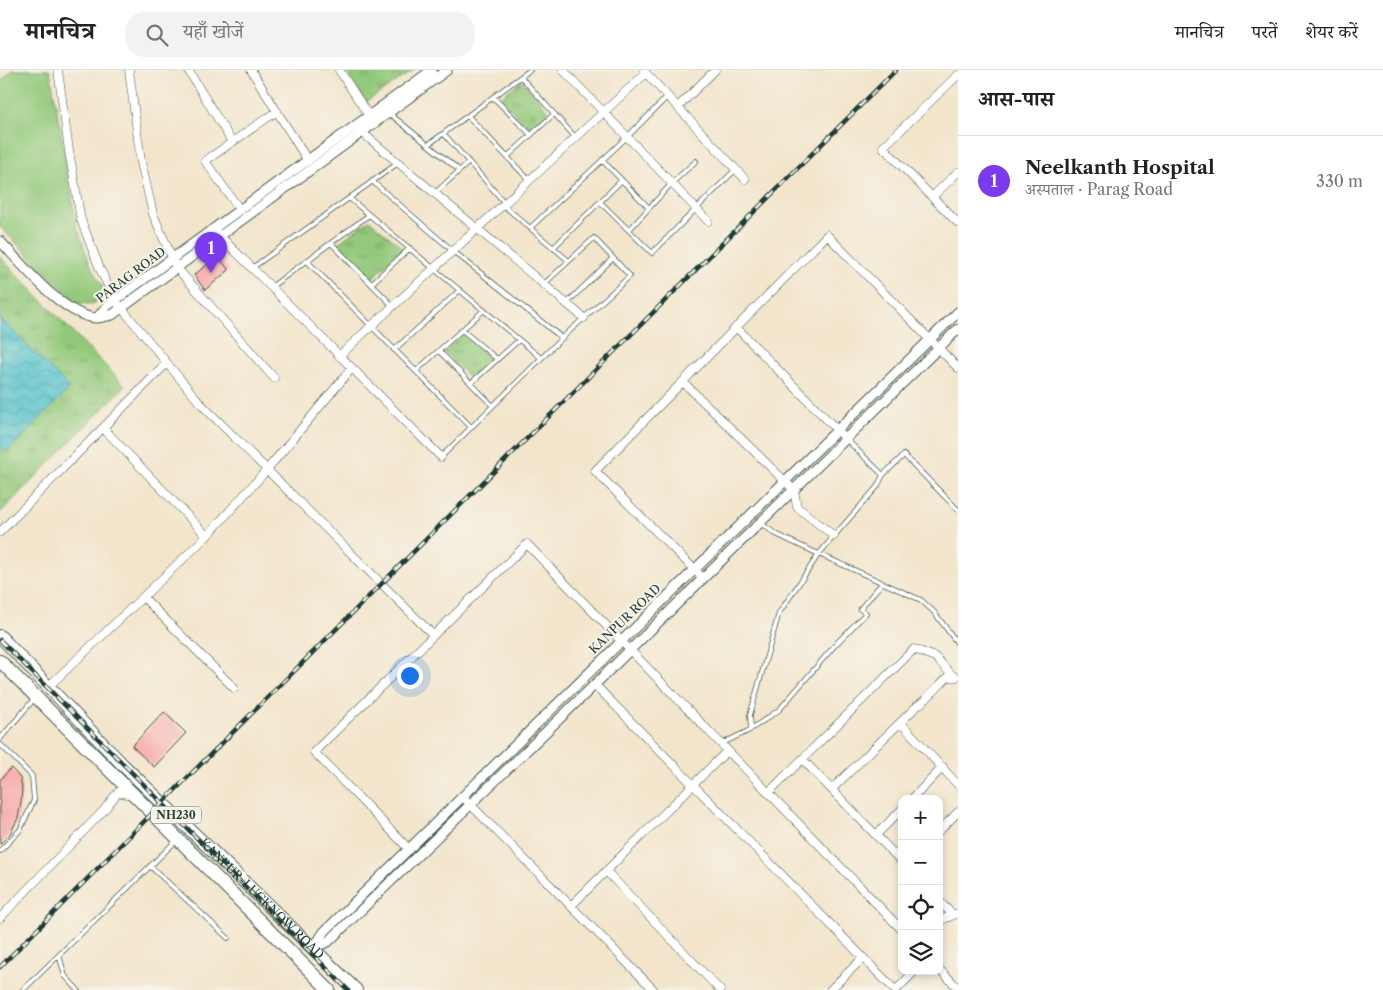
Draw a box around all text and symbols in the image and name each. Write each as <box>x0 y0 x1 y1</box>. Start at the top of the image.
search box <box>125 12 475 57</box>
text: मानचित्र <box>25 16 95 45</box>
text: यहाँ खोजें <box>183 20 244 43</box>
icon: search <box>143 21 171 49</box>
text: मानचित्र <box>1175 21 1224 43</box>
text: परतें <box>1252 21 1278 43</box>
text: शेयर करें <box>1306 21 1358 43</box>
text: आस-पास <box>978 86 1054 111</box>
text: Neelkanth Hospital <box>1025 156 1215 179</box>
text: 1 <box>990 171 998 191</box>
text: 330 m <box>1316 171 1363 191</box>
text: अस्पताल · Parag Road <box>1025 179 1173 199</box>
pin: 1 <box>195 232 227 273</box>
street label: PARAG ROAD <box>93 243 169 306</box>
street label: KANPUR ROAD <box>586 581 664 657</box>
your location <box>397 663 423 689</box>
map controls <box>898 795 943 975</box>
button: + <box>898 795 943 840</box>
road number: NH230 <box>151 806 201 824</box>
street label: KANPUR-LUCKNOW ROAD <box>197 835 328 962</box>
button: − <box>898 840 943 885</box>
button: locate <box>898 885 943 930</box>
button: layers <box>898 930 943 975</box>

